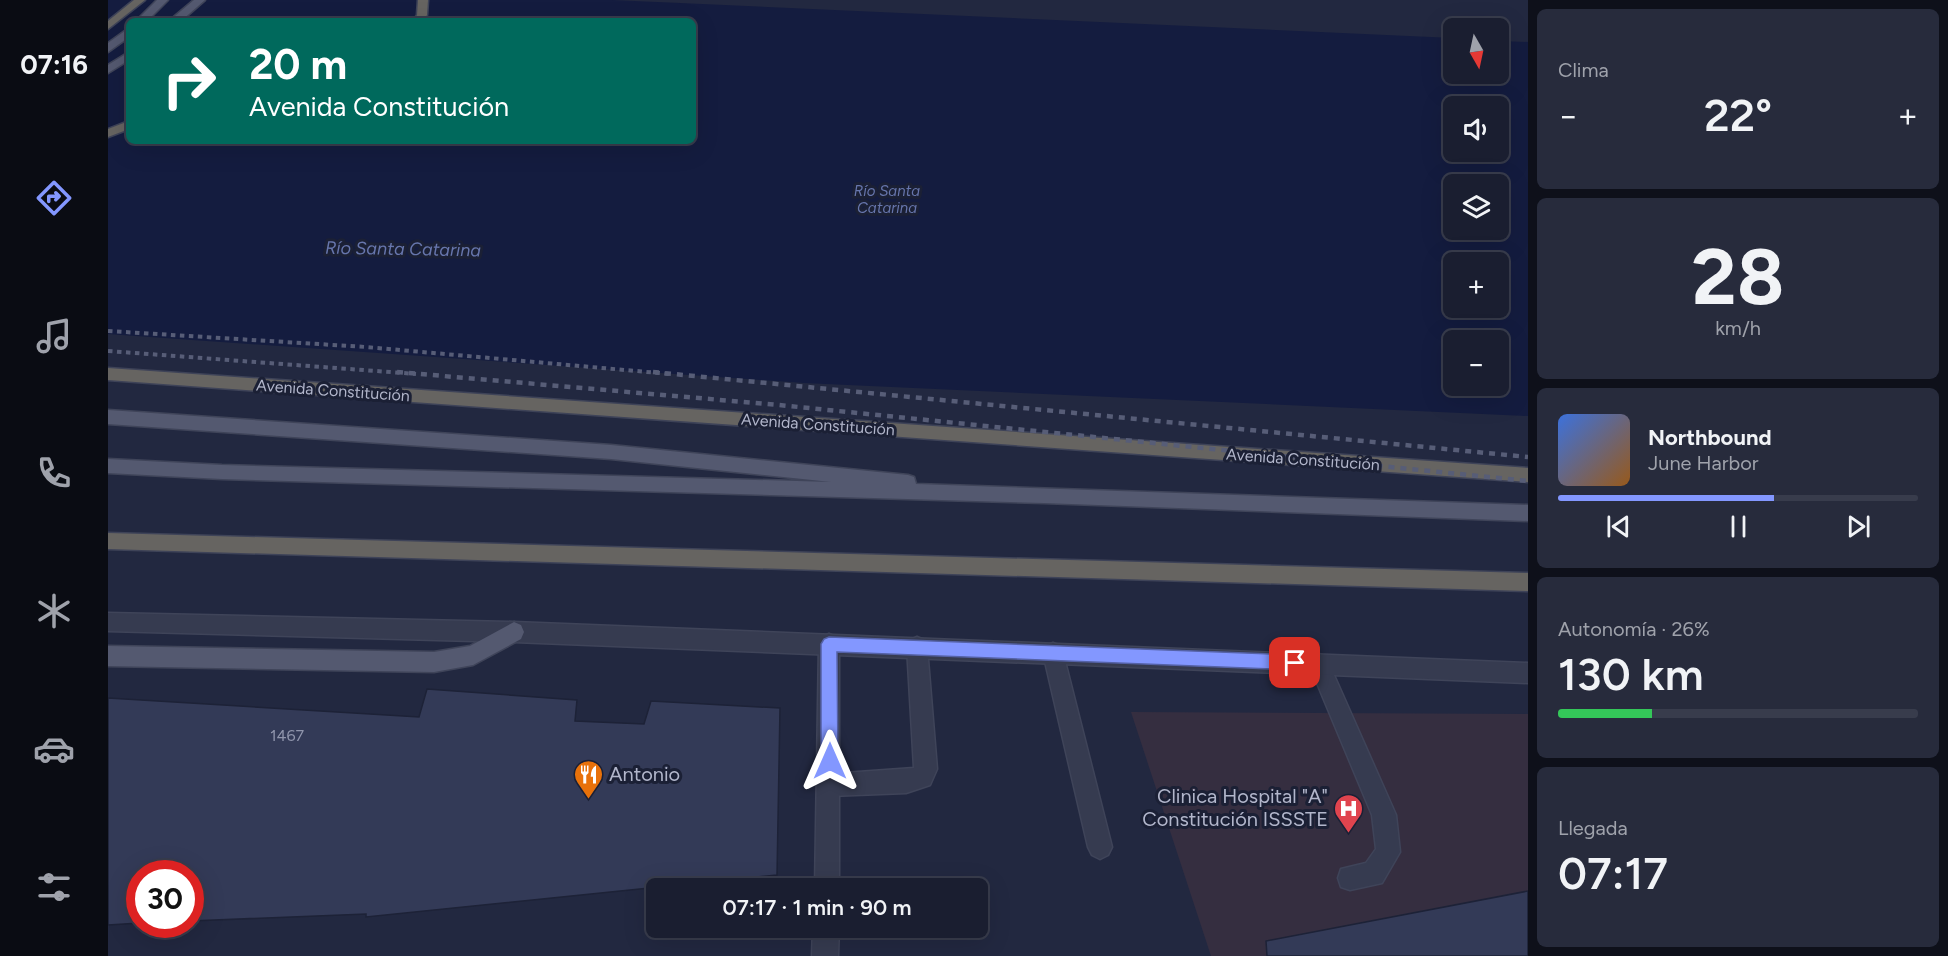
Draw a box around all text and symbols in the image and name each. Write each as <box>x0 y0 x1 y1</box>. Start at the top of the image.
north arrow <box>1443 18 1509 84</box>
map controls <box>1443 18 1509 396</box>
text: 20 m <box>249 39 347 90</box>
icon: right <box>150 42 228 120</box>
text: 07:16 <box>20 48 88 81</box>
text: Clima <box>1558 58 1609 82</box>
text: 22° <box>1704 88 1772 142</box>
text: Avenida Constitución <box>249 90 509 123</box>
button: sound <box>1443 96 1509 162</box>
text: − <box>1558 96 1579 135</box>
text: + <box>1897 96 1918 135</box>
button: layers <box>1443 174 1509 240</box>
icon: directions <box>33 177 75 219</box>
water label: Río Santa Catarina <box>854 182 920 217</box>
text: 28 <box>1692 230 1784 324</box>
water label: Río Santa Catarina <box>325 237 482 261</box>
button: + <box>1443 252 1509 318</box>
icon: music <box>33 315 75 357</box>
text: km/h <box>1715 316 1761 340</box>
button: − <box>1443 330 1509 396</box>
street label: Avenida Constitución <box>255 376 411 405</box>
street label: Avenida Constitución <box>740 410 896 439</box>
text: Northbound <box>1648 424 1772 451</box>
street label: Avenida Constitución <box>1225 445 1381 474</box>
text: June Harbor <box>1648 451 1759 475</box>
icon: phone <box>33 452 75 494</box>
icon: previous <box>1602 510 1635 543</box>
icon: pause <box>1722 510 1755 543</box>
icon: next <box>1842 510 1875 543</box>
icon: climate <box>33 590 75 632</box>
text: Autonomía · 26% <box>1558 617 1710 641</box>
pin <box>1269 637 1320 688</box>
icon: arrive <box>1278 646 1311 679</box>
text: 130 km <box>1558 647 1704 701</box>
house number: 1467 <box>270 726 304 745</box>
icon: car <box>33 728 75 770</box>
position arrow <box>798 729 862 793</box>
restaurant icon: Antonio <box>572 758 604 800</box>
place label: Antonio <box>609 762 680 786</box>
place label: Clinica Hospital "A" Constitución ISSSTE <box>1142 784 1328 831</box>
hospital icon: Clinica Hospital "A" Constitución ISSSTE <box>1333 792 1365 834</box>
text: Llegada <box>1558 816 1628 840</box>
text: 07:17 <box>1558 846 1668 900</box>
speed limit sign: 30 <box>126 860 204 938</box>
icon: filters <box>33 866 75 908</box>
text: 07:17 · 1 min · 90 m <box>723 894 911 921</box>

